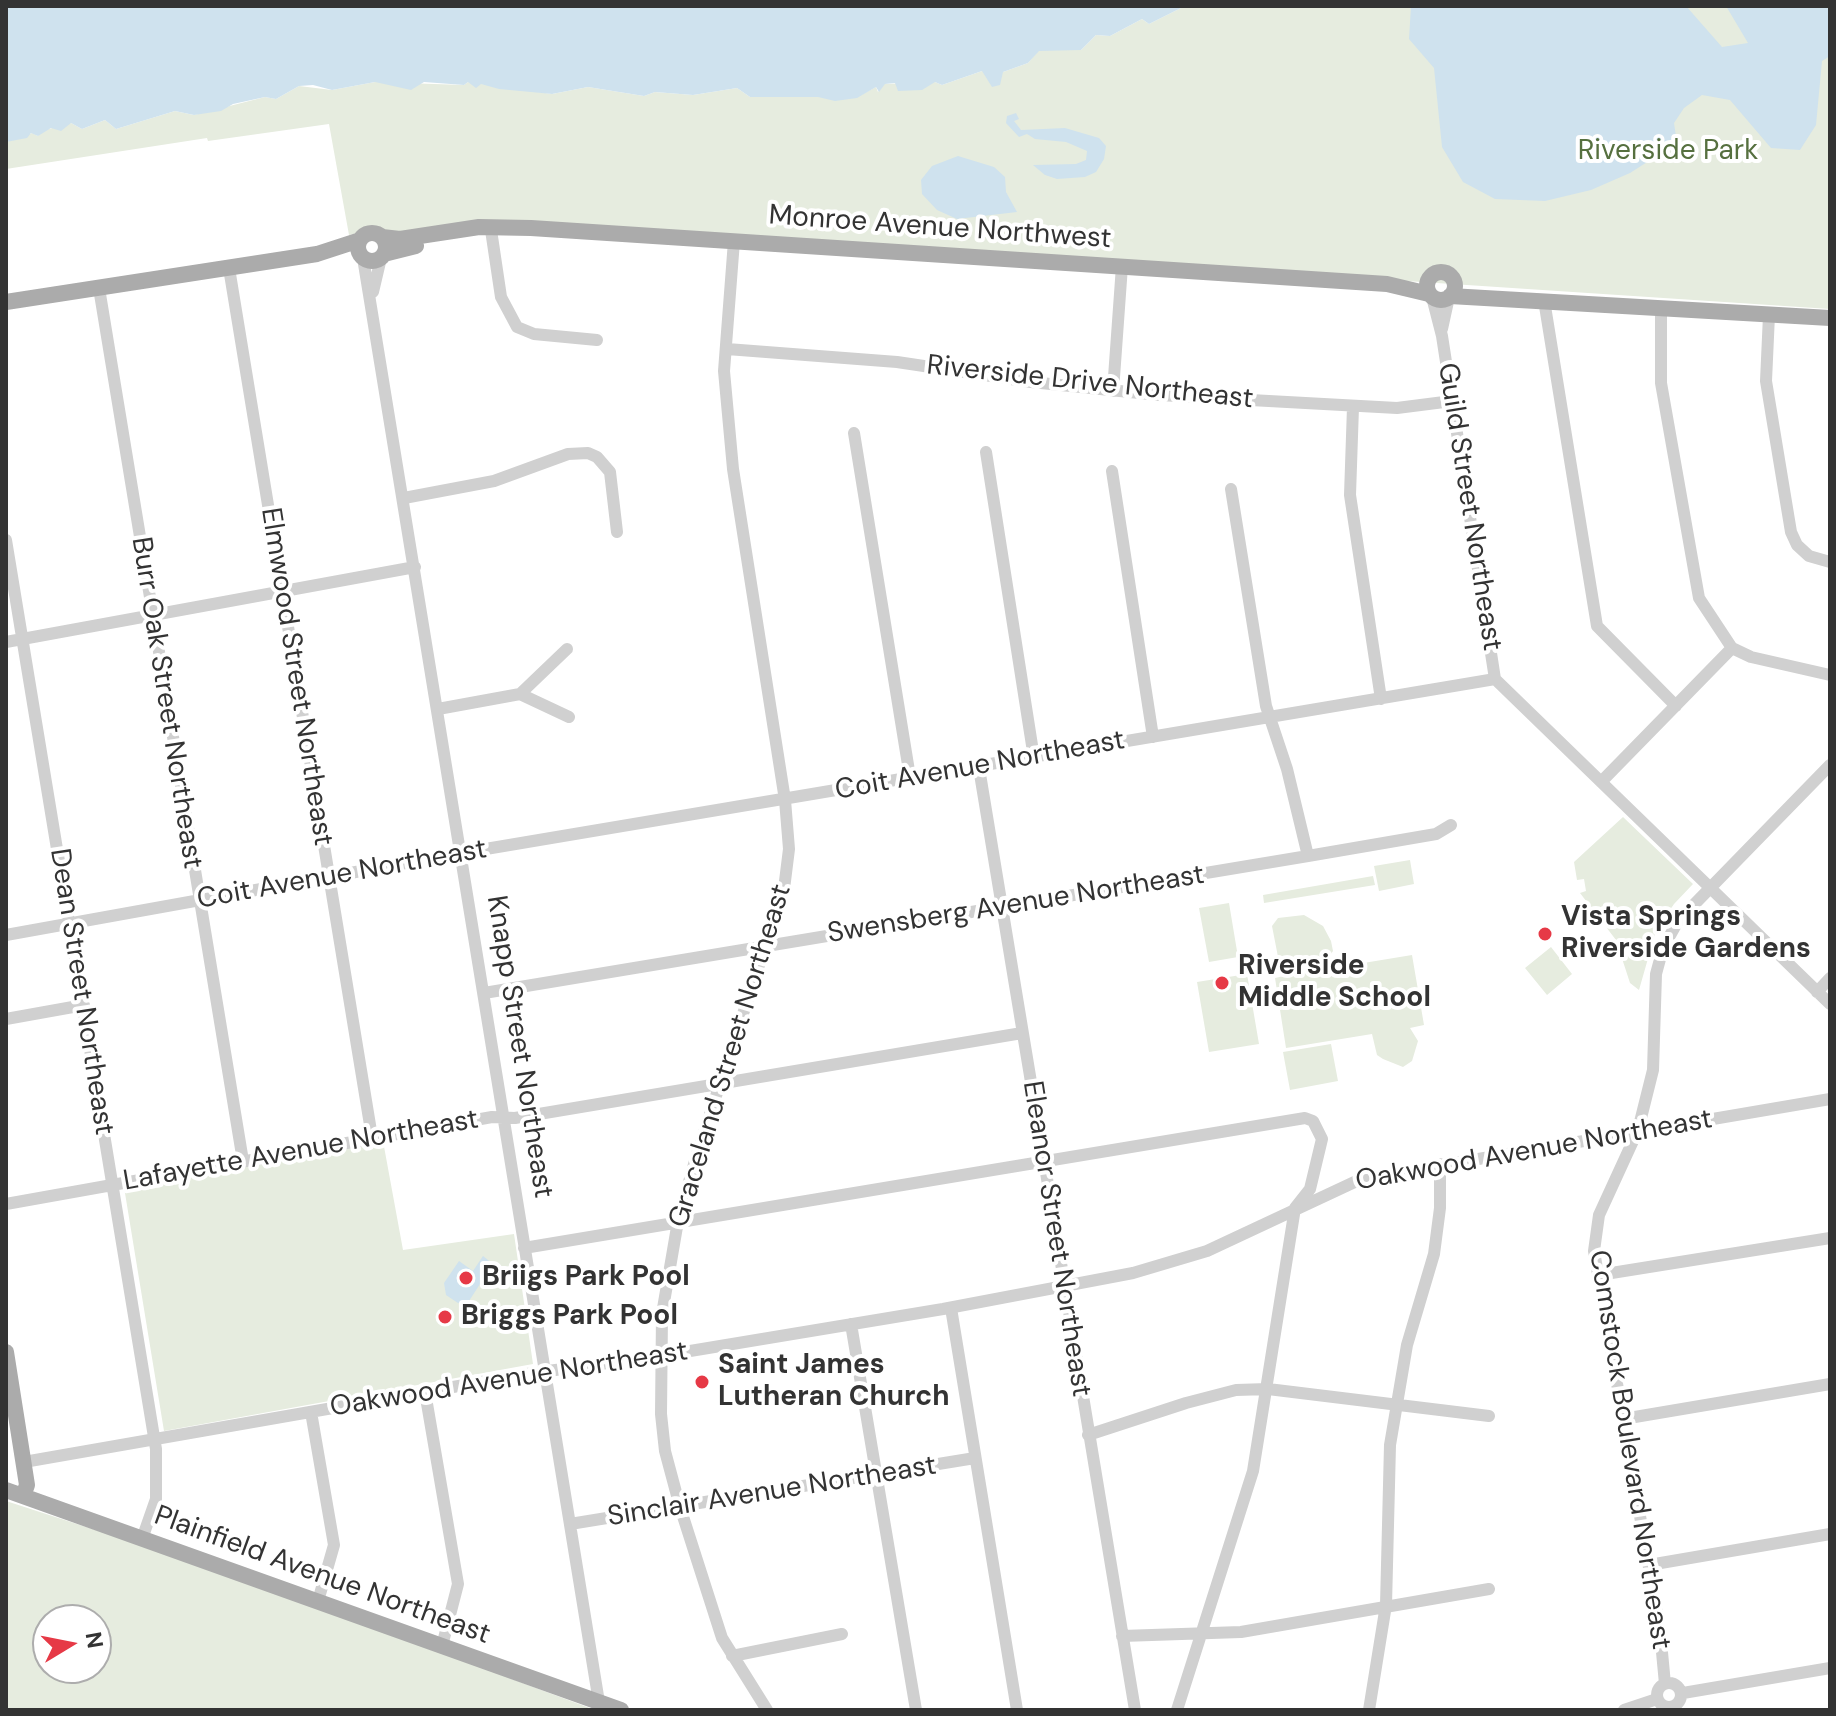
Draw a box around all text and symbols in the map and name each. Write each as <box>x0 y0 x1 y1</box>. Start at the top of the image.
park label: Riverside Park <box>1578 135 1758 169</box>
street label: Monroe Avenue Northwest <box>768 199 1112 257</box>
street label: Riverside Drive Northeast <box>925 349 1255 417</box>
street label: Guild Street Northeast <box>1430 361 1508 653</box>
street label: Elmwood Street Northeast <box>253 506 339 848</box>
street label: Burr Oak Street Northeast <box>123 535 209 871</box>
street label: Coit Avenue Northeast <box>833 724 1127 808</box>
street label: Coit Avenue Northeast <box>195 833 489 917</box>
street label: Dean Street Northeast <box>42 846 120 1138</box>
street label: Swensberg Avenue Northeast <box>825 859 1207 951</box>
street label: Graceland Street Northeast <box>663 880 799 1232</box>
street label: Knapp Street Northeast <box>478 893 560 1201</box>
place label: Vista Springs Riverside Gardens <box>1561 901 1811 967</box>
marker: Vista Springs Riverside Gardens <box>1536 925 1554 943</box>
place label: Riverside Middle School <box>1238 950 1431 1016</box>
marker: Riverside Middle School <box>1213 974 1231 992</box>
street label: Eleanor Street Northeast <box>1014 1079 1098 1399</box>
street label: Lafayette Avenue Northeast <box>121 1103 481 1199</box>
street label: Oakwood Avenue Northeast <box>1353 1103 1715 1199</box>
street label: Comstock Boulevard Northeast <box>1581 1248 1677 1652</box>
place label: Briigs Park Pool <box>482 1261 690 1295</box>
marker: Briigs Park Pool <box>457 1269 475 1287</box>
place label: Briggs Park Pool <box>461 1300 678 1334</box>
marker: Briggs Park Pool <box>436 1308 454 1326</box>
street label: Oakwood Avenue Northeast <box>328 1335 690 1425</box>
place label: Saint James Lutheran Church <box>718 1349 950 1415</box>
marker: Saint James Lutheran Church <box>693 1373 711 1391</box>
street label: Sinclair Avenue Northeast <box>605 1449 939 1535</box>
street label: Plainfield Avenue Northeast <box>149 1500 495 1652</box>
north arrow <box>32 1604 112 1684</box>
text: N <box>78 1630 110 1651</box>

